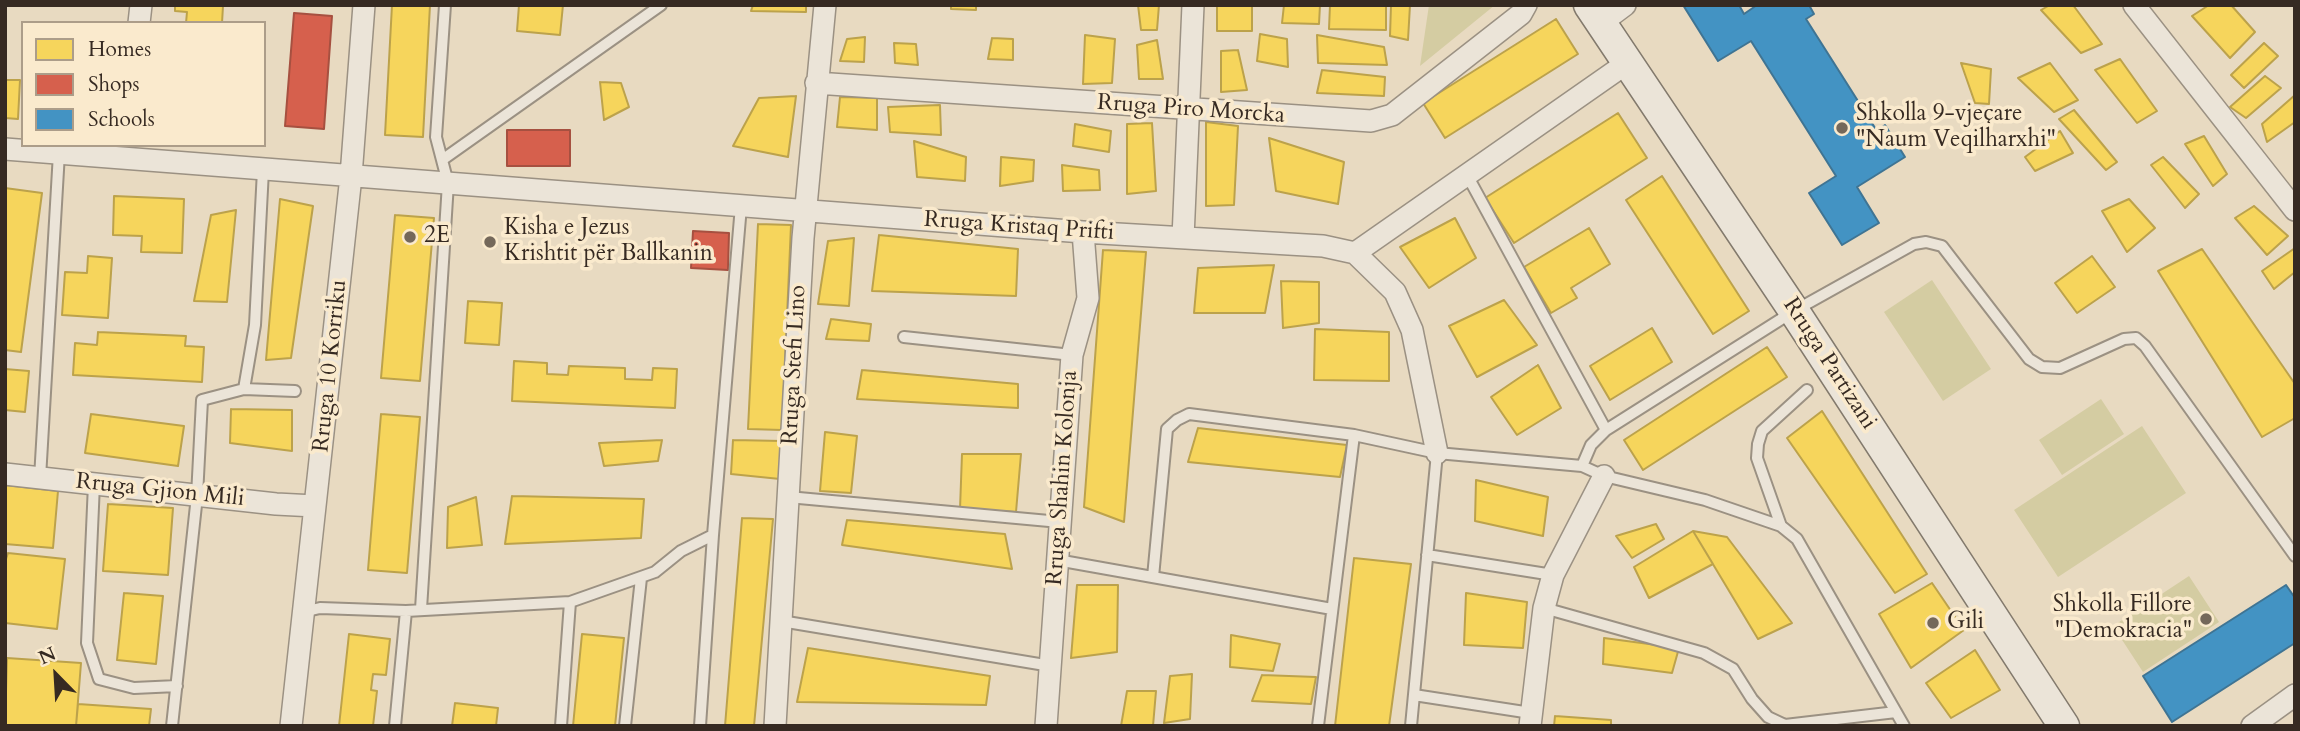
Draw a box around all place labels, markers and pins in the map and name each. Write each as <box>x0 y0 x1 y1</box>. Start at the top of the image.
place label: Shkolla 9-vjeçare "Naum Veqilharxhi" <box>1856 101 2056 155</box>
marker: Shkolla 9-vjeçare "Naum Veqilharxhi" <box>1834 120 1850 136</box>
place label: Kisha e Jezus Krishtit për Ballkanin <box>504 215 713 269</box>
place label: 2E <box>424 223 450 251</box>
marker: 2E <box>402 229 418 245</box>
marker: Kisha e Jezus Krishtit për Ballkanin <box>482 234 498 250</box>
place label: Shkolla Fillore "Demokracia" <box>2053 592 2192 646</box>
place label: Gili <box>1947 609 1984 637</box>
marker: Shkolla Fillore "Demokracia" <box>2198 611 2214 627</box>
marker: Gili <box>1925 615 1941 631</box>

